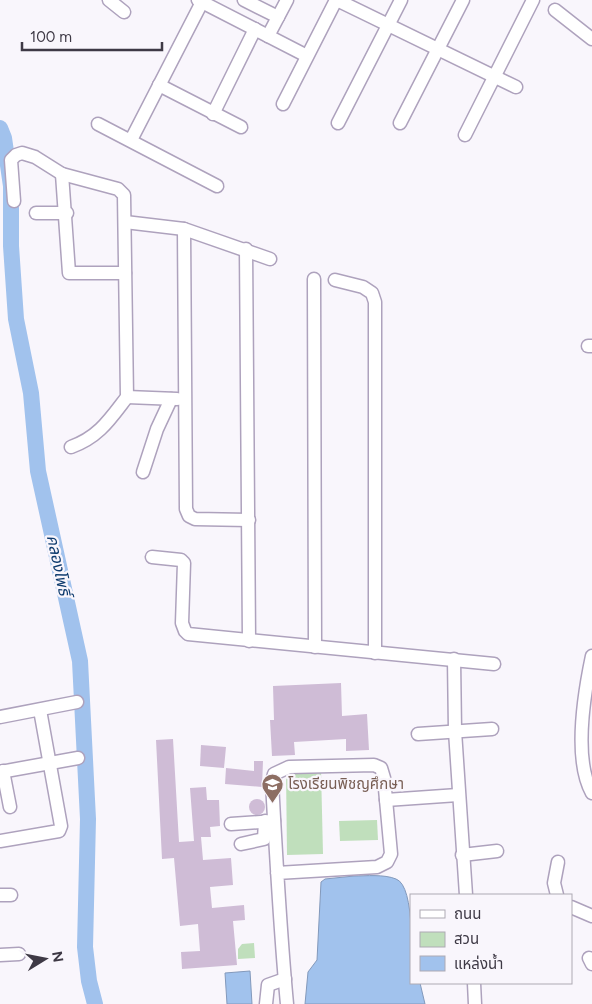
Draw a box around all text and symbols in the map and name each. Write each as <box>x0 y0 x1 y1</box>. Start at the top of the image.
scale bar <box>22 20 162 52</box>
text: 100 m <box>30 28 72 46</box>
water label: คลองโพธิ์ <box>43 533 75 601</box>
school or university icon: โรงเรียนพิชญศึกษา <box>260 772 284 803</box>
place label: โรงเรียนพิชญศึกษา <box>288 775 404 793</box>
legend <box>410 894 572 984</box>
text: ถนน <box>454 905 481 923</box>
text: สวน <box>454 930 479 948</box>
north arrow <box>20 934 70 984</box>
text: N <box>48 950 67 964</box>
text: แหล่งน้ำ <box>454 953 503 973</box>

